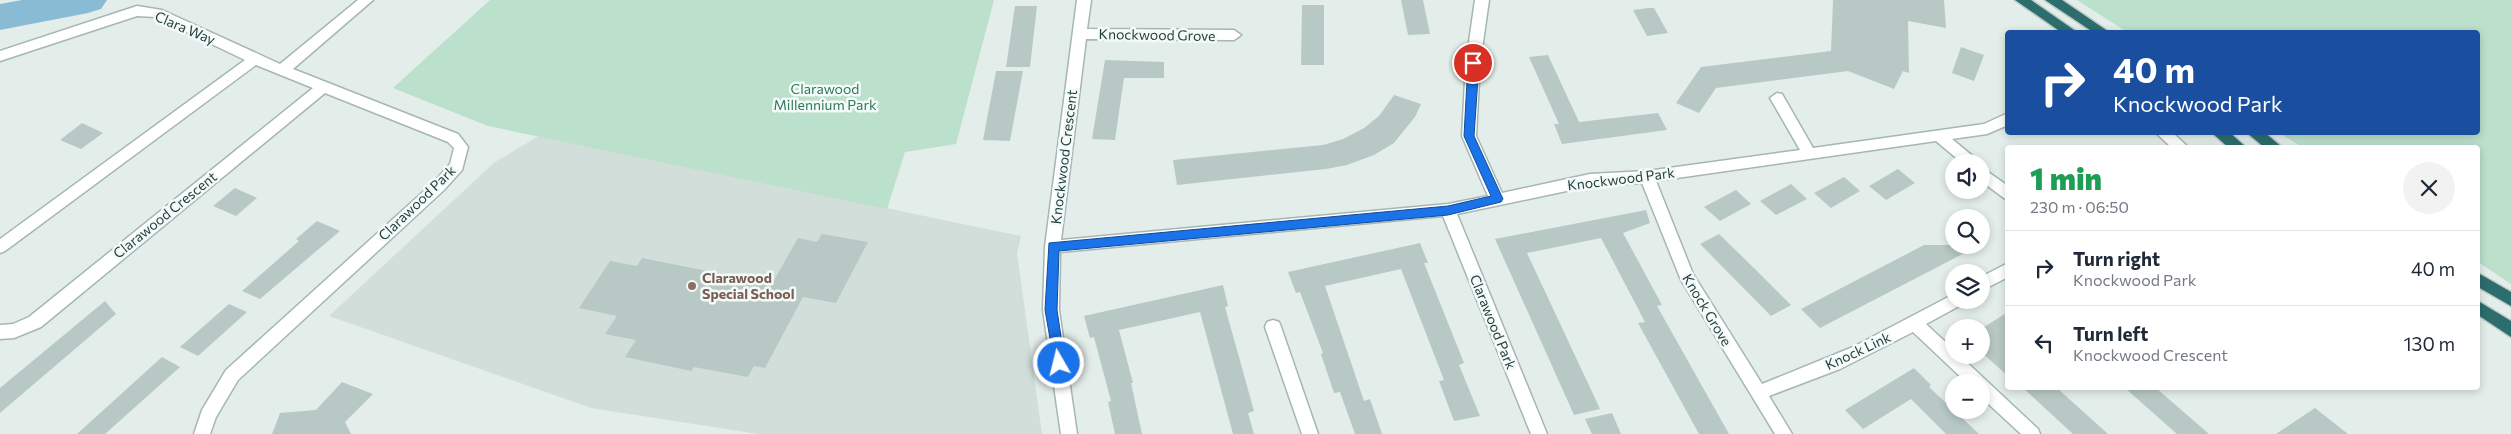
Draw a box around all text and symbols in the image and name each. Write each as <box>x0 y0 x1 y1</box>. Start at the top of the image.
street label: Clara Way <box>152 7 218 48</box>
street label: Knockwood Grove <box>1098 25 1216 44</box>
pin <box>1452 42 1494 84</box>
text: 40 m <box>2113 47 2195 90</box>
icon: arrive <box>1459 49 1487 77</box>
icon: right <box>2030 50 2095 115</box>
park label: Clarawood Millennium Park <box>773 80 877 113</box>
street label: Knockwood Crescent <box>1047 88 1080 225</box>
text: Knockwood Park <box>2113 90 2283 117</box>
map controls <box>1945 154 1990 419</box>
button: sound <box>1945 154 1990 199</box>
text: 1 min <box>2030 159 2102 196</box>
street label: Clarawood Park <box>374 161 459 244</box>
button: close <box>2403 162 2455 214</box>
street label: Knockwood Park <box>1566 163 1676 194</box>
street label: Clarawood Crescent <box>109 167 220 262</box>
text: 230 m · 06:50 <box>2030 197 2129 216</box>
button: search <box>1945 209 1990 254</box>
text: Turn right <box>2073 247 2160 270</box>
icon: right <box>2030 254 2058 282</box>
text: 40 m <box>2411 257 2455 280</box>
button: layers <box>1945 264 1990 309</box>
place label: Clarawood Special School <box>702 269 794 302</box>
text: Knockwood Park <box>2073 270 2196 289</box>
street label: Knock Grove <box>1679 271 1736 349</box>
street label: Clarawood Park <box>1467 272 1520 372</box>
marker: Clarawood Special School <box>686 280 698 292</box>
button: + <box>1945 319 1990 364</box>
text: Turn left <box>2073 322 2148 345</box>
street label: Knock Link <box>1822 328 1894 373</box>
icon: left <box>2030 329 2058 357</box>
text: 130 m <box>2403 332 2455 355</box>
position arrow <box>1032 336 1084 388</box>
text: Knockwood Crescent <box>2073 345 2228 364</box>
button: − <box>1945 374 1990 419</box>

